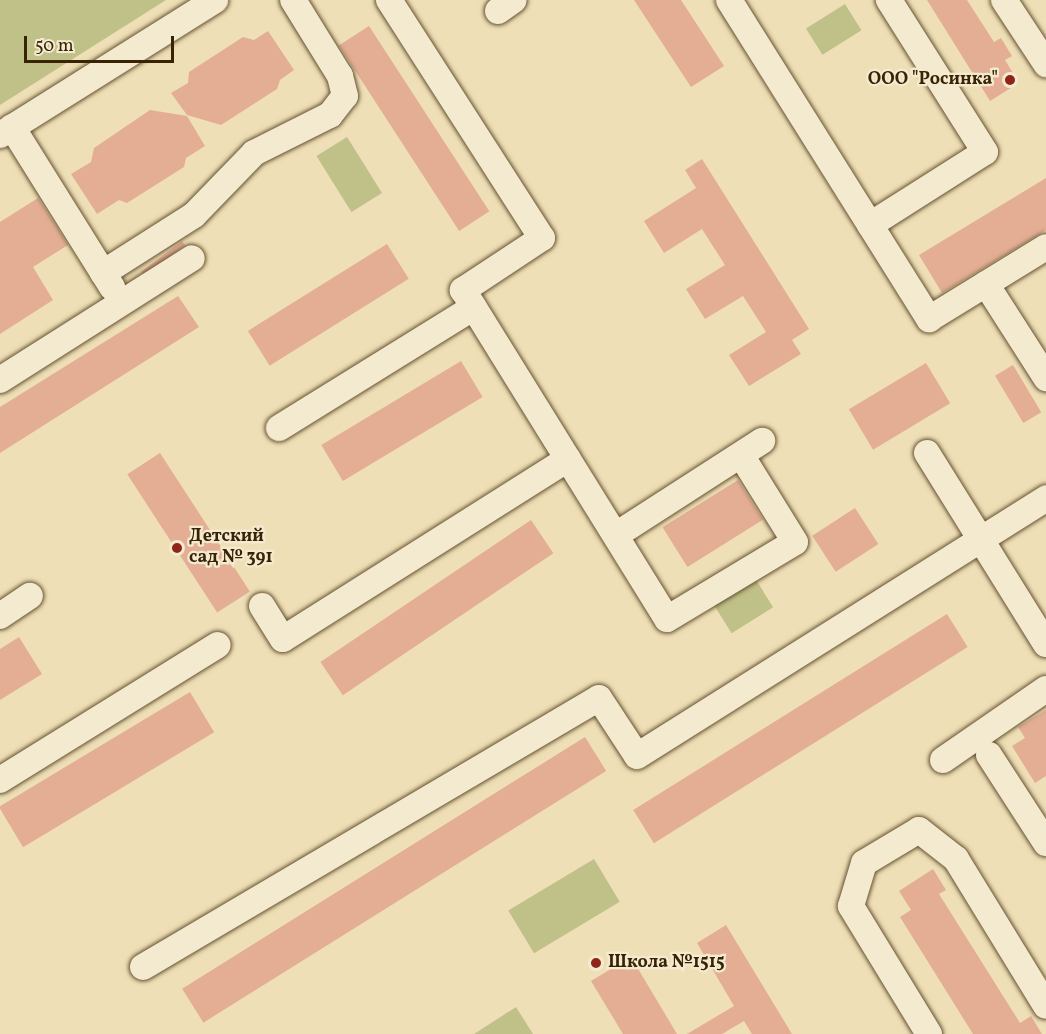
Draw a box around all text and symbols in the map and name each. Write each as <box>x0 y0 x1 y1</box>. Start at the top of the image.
scale bar <box>27 24 177 62</box>
text: 50 m <box>35 34 74 59</box>
place label: ООО "Росинка" <box>868 69 998 91</box>
marker: ООО "Росинка" <box>1003 73 1017 87</box>
place label: Детский сад № 391 <box>189 527 273 570</box>
marker: Детский сад № 391 <box>170 541 184 555</box>
place label: Школа №1515 <box>608 952 725 974</box>
marker: Школа №1515 <box>589 956 603 970</box>

